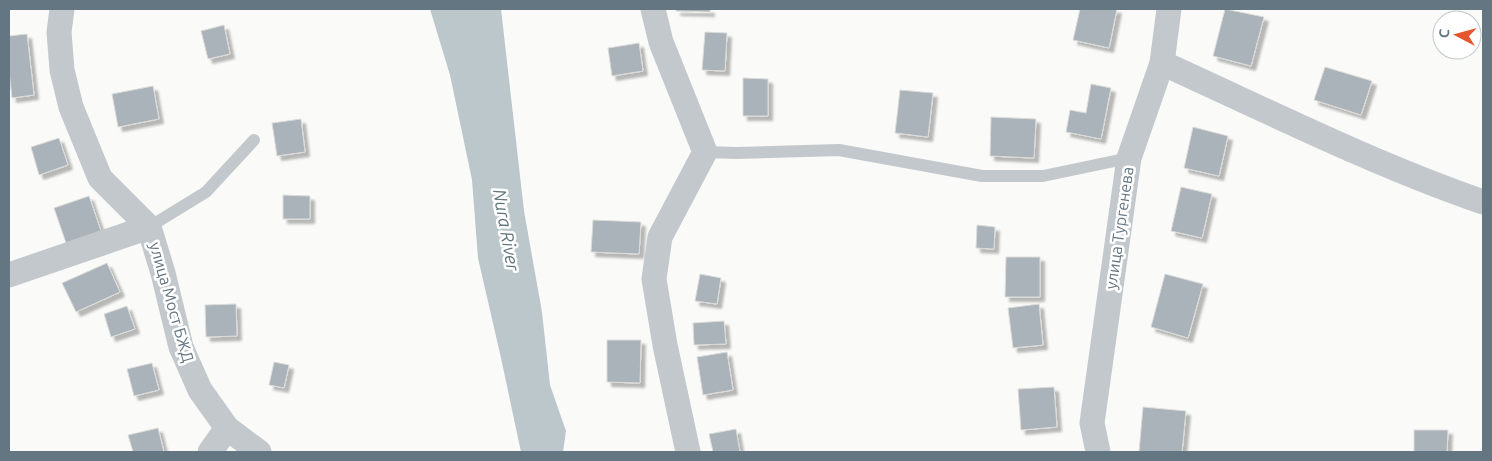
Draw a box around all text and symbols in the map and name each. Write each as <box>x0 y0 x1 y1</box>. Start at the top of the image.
north arrow <box>1432 10 1482 60</box>
text: С <box>1436 28 1453 39</box>
street label: улица Тургенева <box>1101 165 1137 291</box>
water label: Nura River <box>490 187 524 273</box>
street label: улица Мост БЖД <box>146 240 198 364</box>

